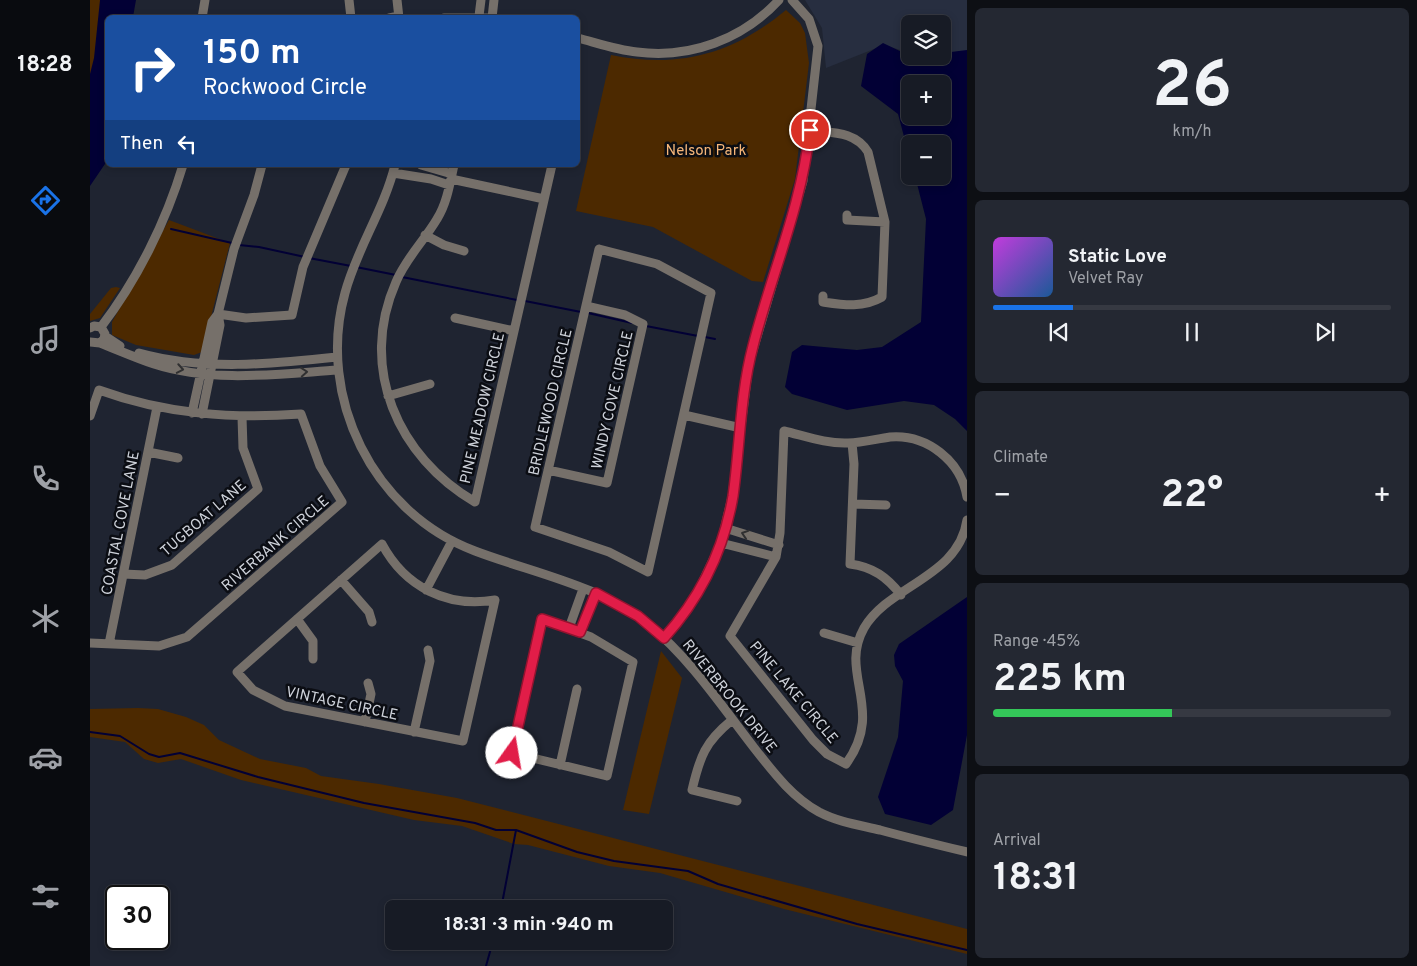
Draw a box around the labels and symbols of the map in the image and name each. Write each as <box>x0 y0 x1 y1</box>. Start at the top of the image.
pin <box>789 109 831 151</box>
park label: Nelson Park <box>666 142 746 161</box>
street label: BRIDLEWOOD CIRCLE <box>525 327 578 478</box>
street label: WINDY COVE CIRCLE <box>588 329 639 471</box>
street label: PINE MEADOW CIRCLE <box>457 331 510 486</box>
one-way arrow <box>175 363 184 373</box>
one-way arrow <box>300 367 308 378</box>
street label: COASTAL COVE LANE <box>98 450 145 597</box>
street label: TUGBOAT LANE <box>157 477 251 562</box>
street label: RIVERBANK CIRCLE <box>218 492 334 596</box>
one-way arrow <box>741 530 749 540</box>
street label: RIVERBROOK DRIVE <box>677 636 780 757</box>
street label: PINE LAKE CIRCLE <box>744 638 841 748</box>
street label: VINTAGE CIRCLE <box>284 683 400 726</box>
position arrow <box>485 726 537 778</box>
speed limit sign: 30 <box>105 885 170 950</box>

